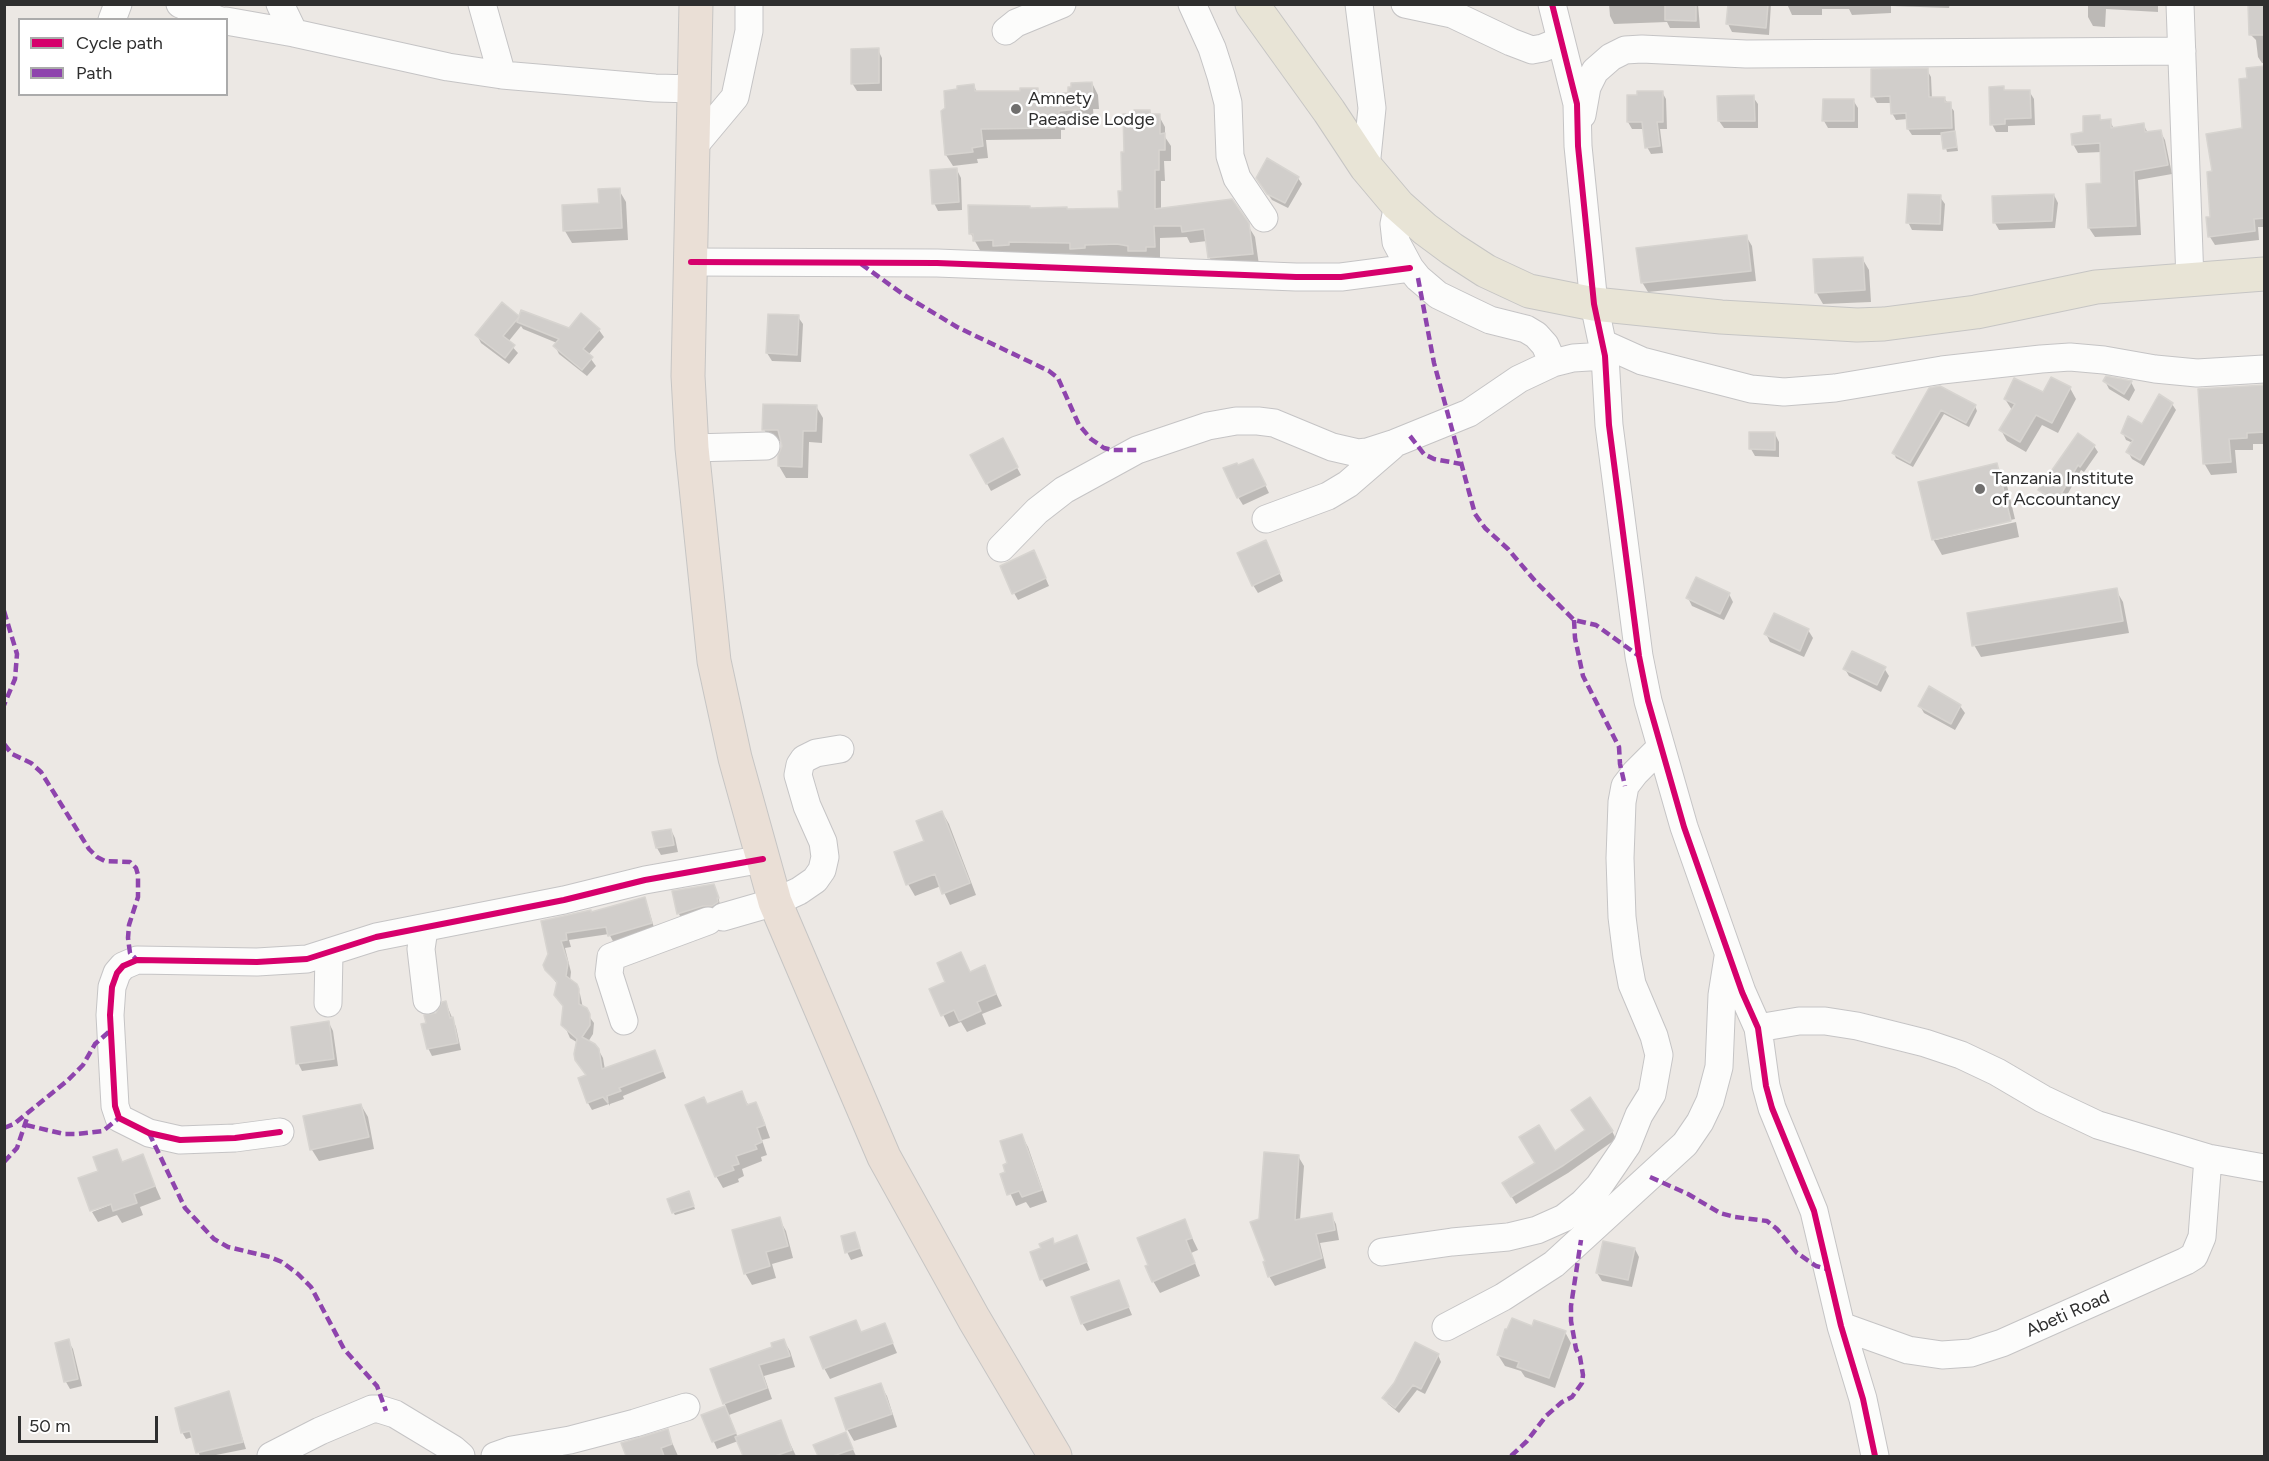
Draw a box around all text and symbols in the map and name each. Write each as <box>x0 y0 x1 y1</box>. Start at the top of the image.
legend <box>18 18 228 96</box>
text: Cycle path <box>76 32 163 54</box>
text: Path <box>76 62 112 84</box>
place label: Amnety Paeadise Lodge <box>1028 88 1155 130</box>
marker: Amnety Paeadise Lodge <box>1009 102 1023 116</box>
place label: Tanzania Institute of Accountancy <box>1992 468 2134 510</box>
marker: Tanzania Institute of Accountancy <box>1973 482 1987 496</box>
street label: Abeti Road <box>2023 1286 2113 1342</box>
scale bar <box>21 1404 160 1442</box>
text: 50 m <box>29 1415 71 1437</box>

